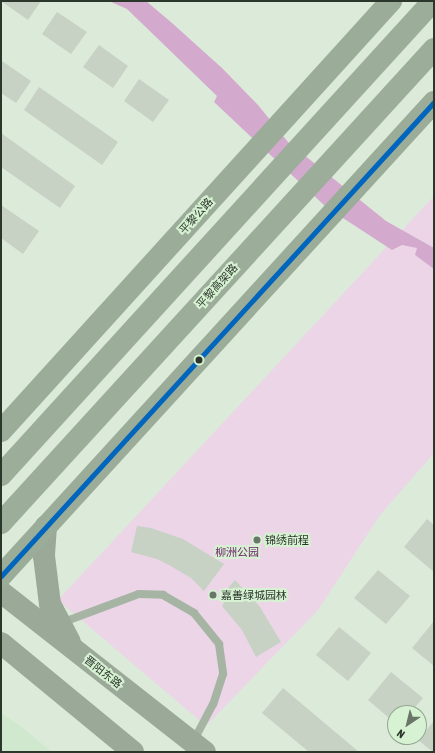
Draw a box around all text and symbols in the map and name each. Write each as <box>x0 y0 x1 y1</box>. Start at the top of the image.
street label: 平黎公路 <box>176 195 216 237</box>
street label: 平黎高架路 <box>194 261 240 311</box>
unlabelled marker <box>194 355 204 365</box>
place label: 锦绣前程 <box>265 533 309 547</box>
marker: 锦绣前程 <box>252 535 262 545</box>
park label: 柳洲公园 <box>215 545 259 559</box>
place label: 嘉善绿城园林 <box>221 588 287 602</box>
marker: 嘉善绿城园林 <box>208 590 218 600</box>
street label: 晋阳东路 <box>82 653 124 691</box>
north arrow <box>387 705 427 745</box>
text: N <box>395 727 407 741</box>

